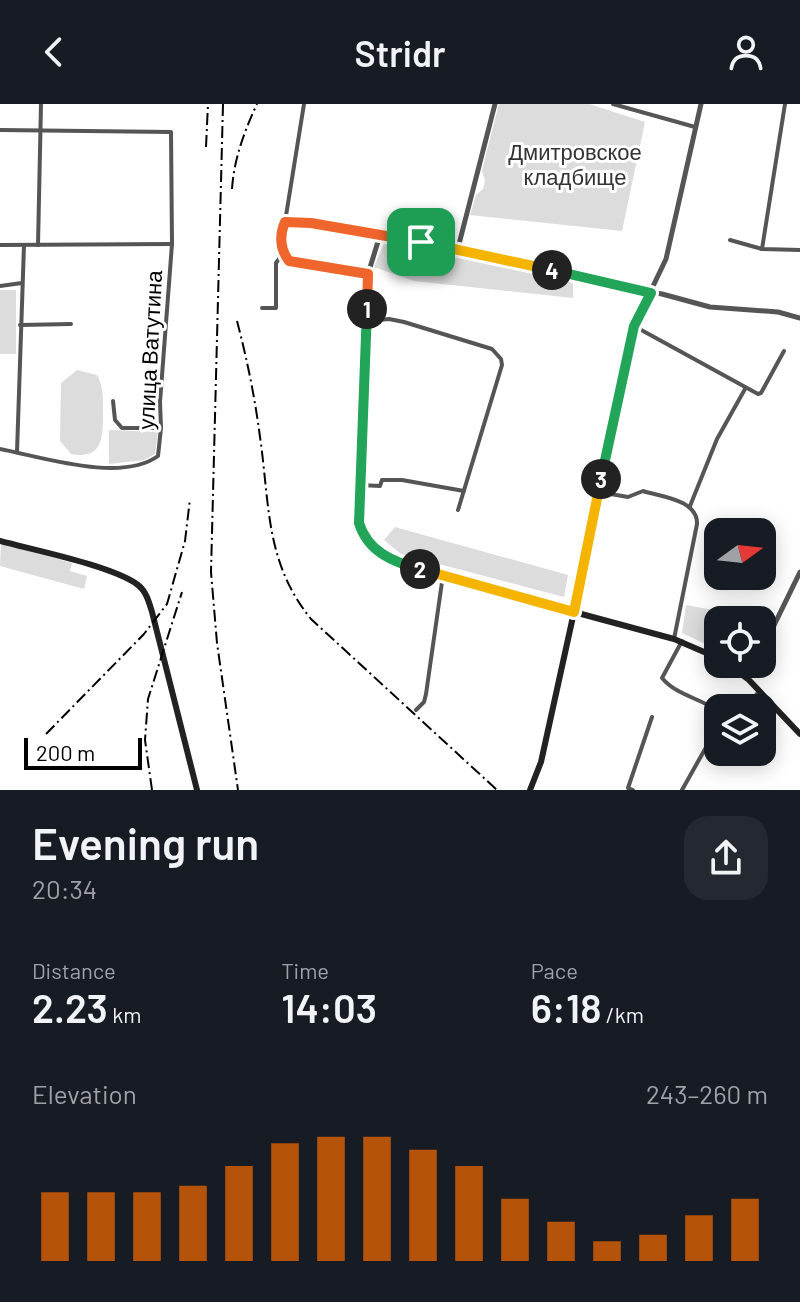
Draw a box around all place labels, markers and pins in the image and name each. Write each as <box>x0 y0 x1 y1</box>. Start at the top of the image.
pin <box>387 208 455 276</box>
pin: 4 <box>532 250 572 290</box>
pin: 1 <box>347 289 387 329</box>
pin: 3 <box>581 459 621 499</box>
pin: 2 <box>400 549 440 589</box>

